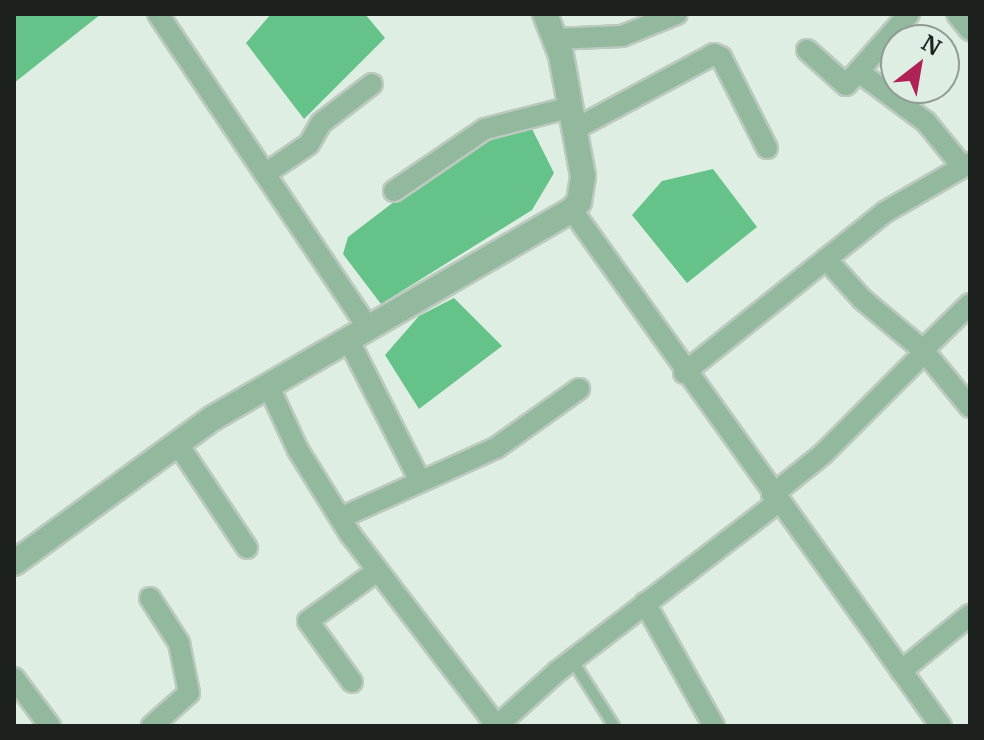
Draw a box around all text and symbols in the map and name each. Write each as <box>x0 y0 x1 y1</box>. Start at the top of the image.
north arrow <box>880 24 960 104</box>
text: N <box>917 29 946 62</box>

